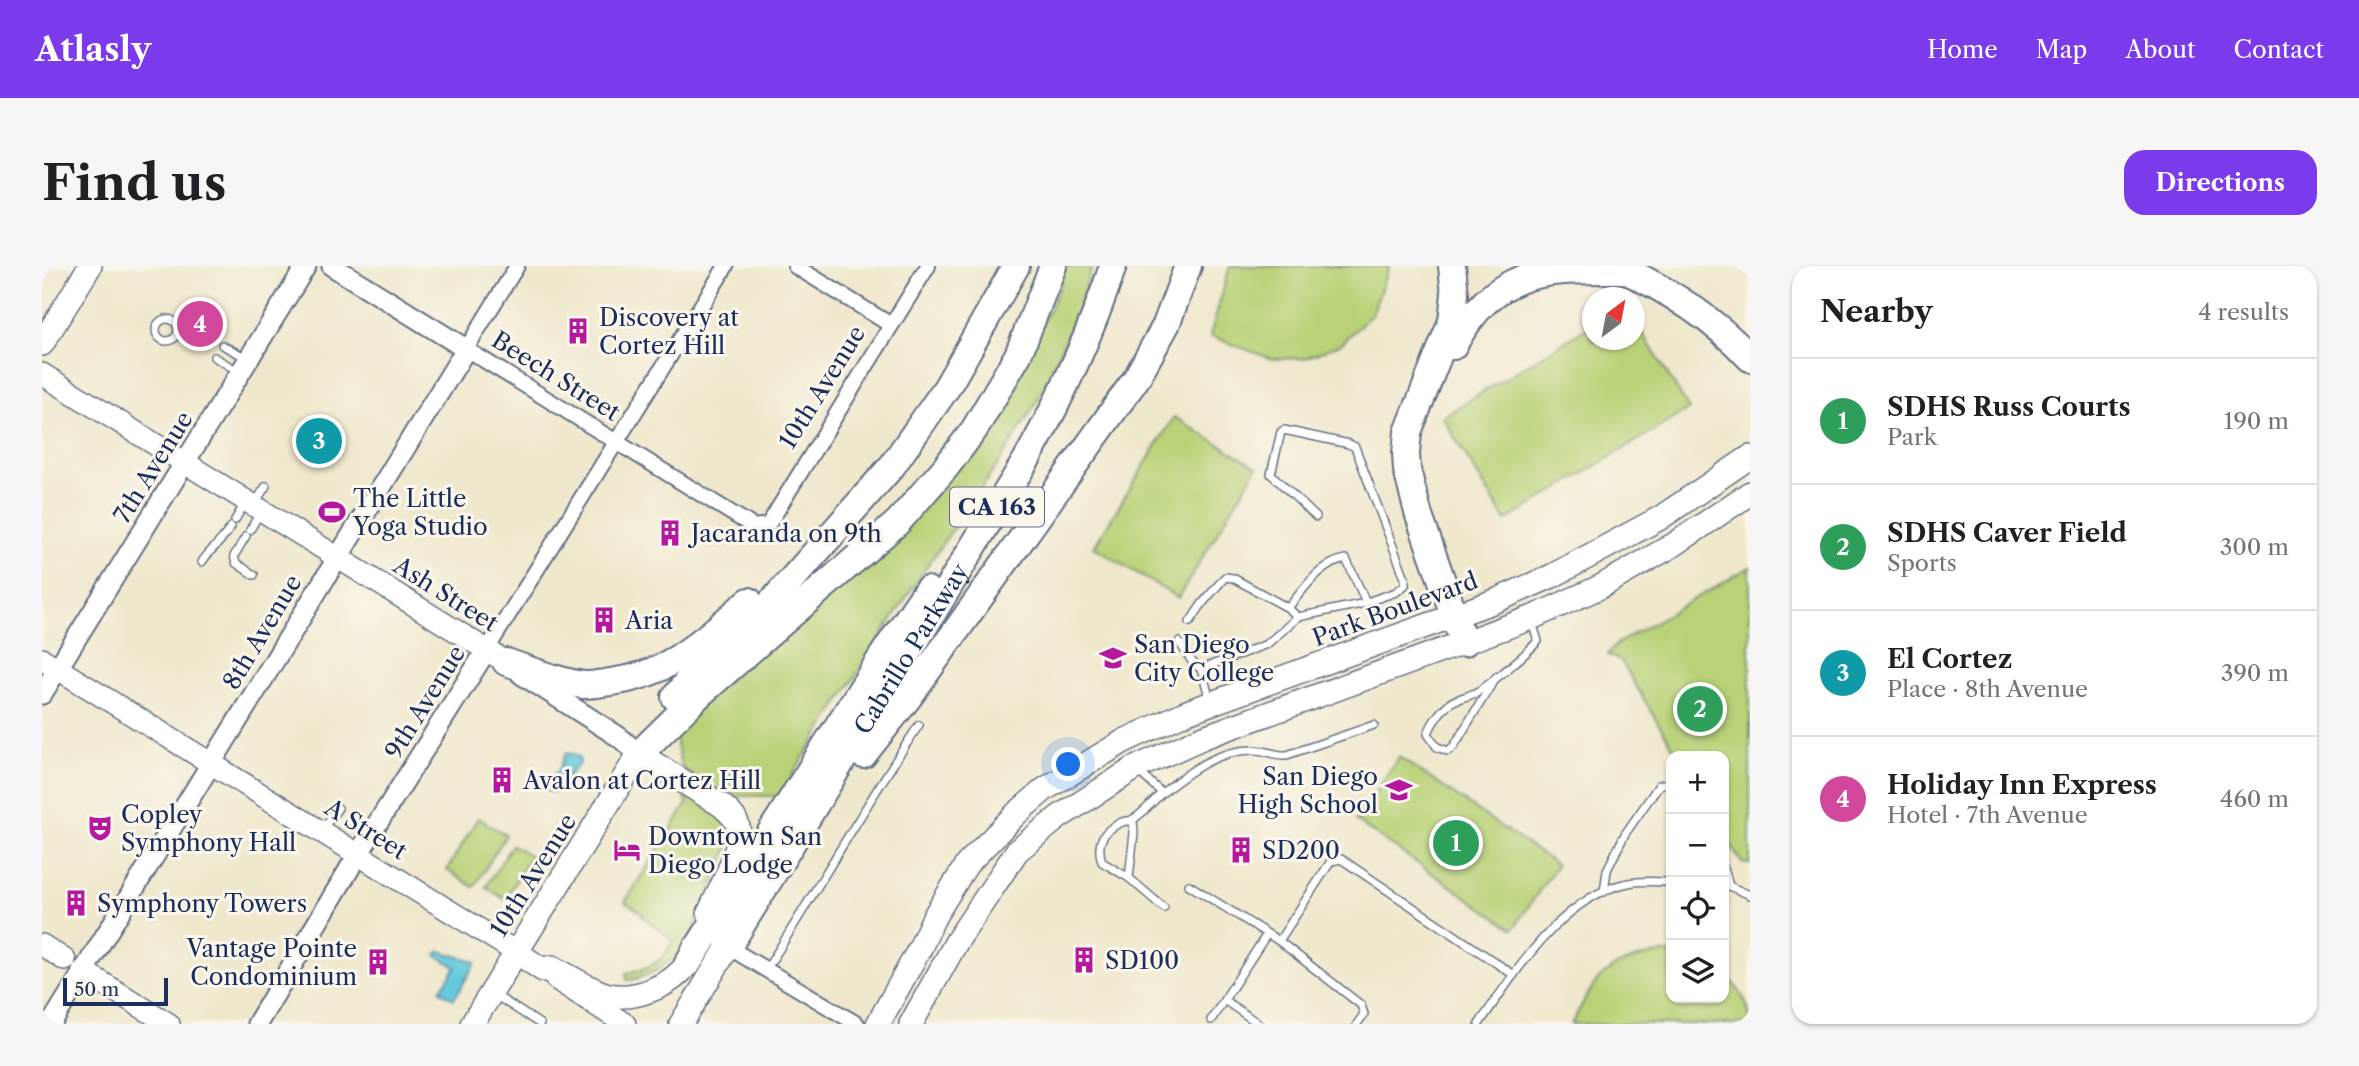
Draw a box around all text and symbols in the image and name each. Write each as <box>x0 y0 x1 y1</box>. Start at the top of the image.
text: Atlasly <box>35 29 151 70</box>
text: Home <box>1927 35 1998 64</box>
text: Map <box>2036 35 2087 64</box>
text: About <box>2125 35 2196 64</box>
text: Contact <box>2234 35 2324 64</box>
button: Directions <box>2124 150 2317 215</box>
text: Find us <box>42 152 226 213</box>
north arrow <box>1582 287 1645 350</box>
text: Nearby <box>1820 293 1933 330</box>
pin: 4 <box>177 298 223 350</box>
text: 4 results <box>2198 298 2289 326</box>
place label: Discovery at Cortez Hill <box>599 303 739 360</box>
building icon: Discovery at Cortez Hill <box>563 316 593 346</box>
street label: 10th Avenue <box>773 320 871 454</box>
street label: Beech Street <box>487 325 626 427</box>
text: SDHS Russ Courts <box>1887 391 2131 423</box>
street label: 7th Avenue <box>107 406 199 528</box>
text: 1 <box>1838 407 1848 435</box>
text: 190 m <box>2224 407 2289 435</box>
pin: 3 <box>296 415 342 467</box>
text: Park <box>1887 423 1937 451</box>
place label: The Little Yoga Studio <box>352 484 488 541</box>
road number: CA 163 <box>950 488 1044 526</box>
sports icon: The Little Yoga Studio <box>317 497 347 527</box>
text: SDHS Caver Field <box>1887 517 2127 549</box>
building icon: Jacaranda on 9th <box>655 518 685 548</box>
place label: Jacaranda on 9th <box>687 519 882 548</box>
text: 2 <box>1836 533 1850 561</box>
text: 300 m <box>2220 533 2289 561</box>
text: Sports <box>1887 549 1957 577</box>
street label: Ash Street <box>388 550 504 638</box>
street label: Cabrillo Parkway <box>848 557 974 739</box>
street label: Park Boulevard <box>1308 566 1482 652</box>
street label: 8th Avenue <box>216 569 308 695</box>
building icon: Aria <box>589 605 619 635</box>
place label: Aria <box>624 606 673 635</box>
place label: San Diego City College <box>1134 630 1274 687</box>
street label: 9th Avenue <box>379 640 471 764</box>
school or university icon: San Diego City College <box>1098 643 1128 673</box>
text: El Cortez <box>1887 643 2012 675</box>
text: 3 <box>1837 659 1850 687</box>
text: 390 m <box>2221 659 2289 687</box>
text: Place · 8th Avenue <box>1887 675 2088 703</box>
pin: 2 <box>1677 683 1723 735</box>
your location <box>1051 747 1085 781</box>
map controls <box>1666 751 1729 1003</box>
button: + <box>1666 751 1729 814</box>
place label: San Diego High School <box>1238 762 1378 819</box>
building icon: Avalon at Cortez Hill <box>487 765 517 795</box>
place label: Avalon at Cortez Hill <box>522 766 761 795</box>
text: Holiday Inn Express <box>1887 769 2157 801</box>
school or university icon: San Diego High School <box>1384 775 1414 805</box>
text: 4 <box>1836 785 1850 813</box>
text: 460 m <box>2220 785 2289 813</box>
street label: A Street <box>319 792 413 866</box>
place label: Copley Symphony Hall <box>121 800 296 857</box>
text: Hotel · 7th Avenue <box>1887 801 2088 829</box>
street label: 10th Avenue <box>484 808 582 942</box>
theatre icon: Copley Symphony Hall <box>85 813 115 843</box>
button: − <box>1666 814 1729 877</box>
pin: 1 <box>1433 817 1479 869</box>
place label: Downtown San Diego Lodge <box>648 822 822 879</box>
hotel icon: Downtown San Diego Lodge <box>612 835 642 865</box>
building icon: SD200 <box>1226 835 1256 865</box>
place label: SD200 <box>1262 836 1340 865</box>
button: locate <box>1666 877 1729 940</box>
building icon: Symphony Towers <box>61 888 91 918</box>
place label: Symphony Towers <box>97 889 307 918</box>
place label: Vantage Pointe Condominium <box>185 934 357 991</box>
button: layers <box>1666 940 1729 1003</box>
building icon: SD100 <box>1069 945 1099 975</box>
place label: SD100 <box>1105 946 1179 975</box>
building icon: Vantage Pointe Condominium <box>363 947 393 977</box>
scale bar <box>63 975 168 1007</box>
text: 50 m <box>74 978 119 1001</box>

